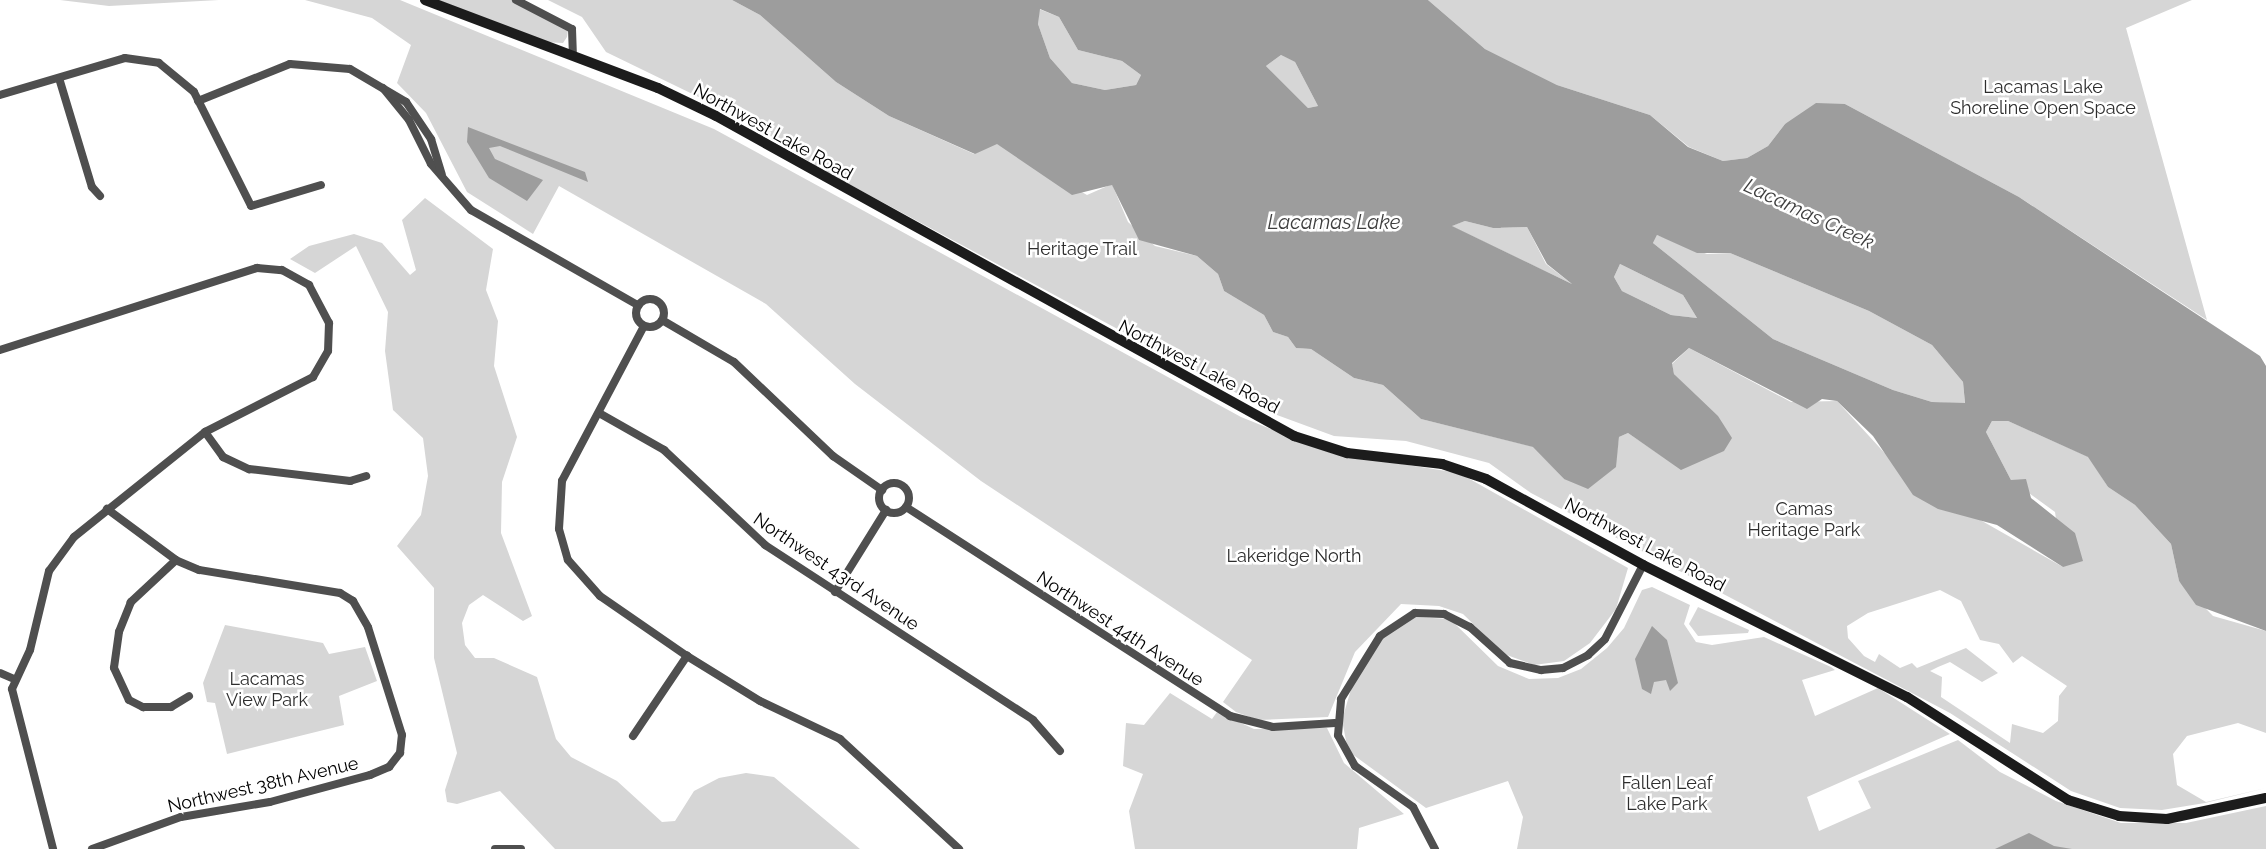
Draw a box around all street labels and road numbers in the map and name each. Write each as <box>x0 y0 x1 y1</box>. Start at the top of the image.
street label: Northwest Lake Road <box>690 79 856 185</box>
street label: Northwest Lake Road <box>1115 315 1283 419</box>
street label: Northwest Lake Road <box>1561 493 1729 597</box>
street label: Northwest 43rd Avenue <box>749 508 923 636</box>
street label: Northwest 44th Avenue <box>1032 567 1208 691</box>
street label: Northwest 38th Avenue <box>165 752 361 818</box>

